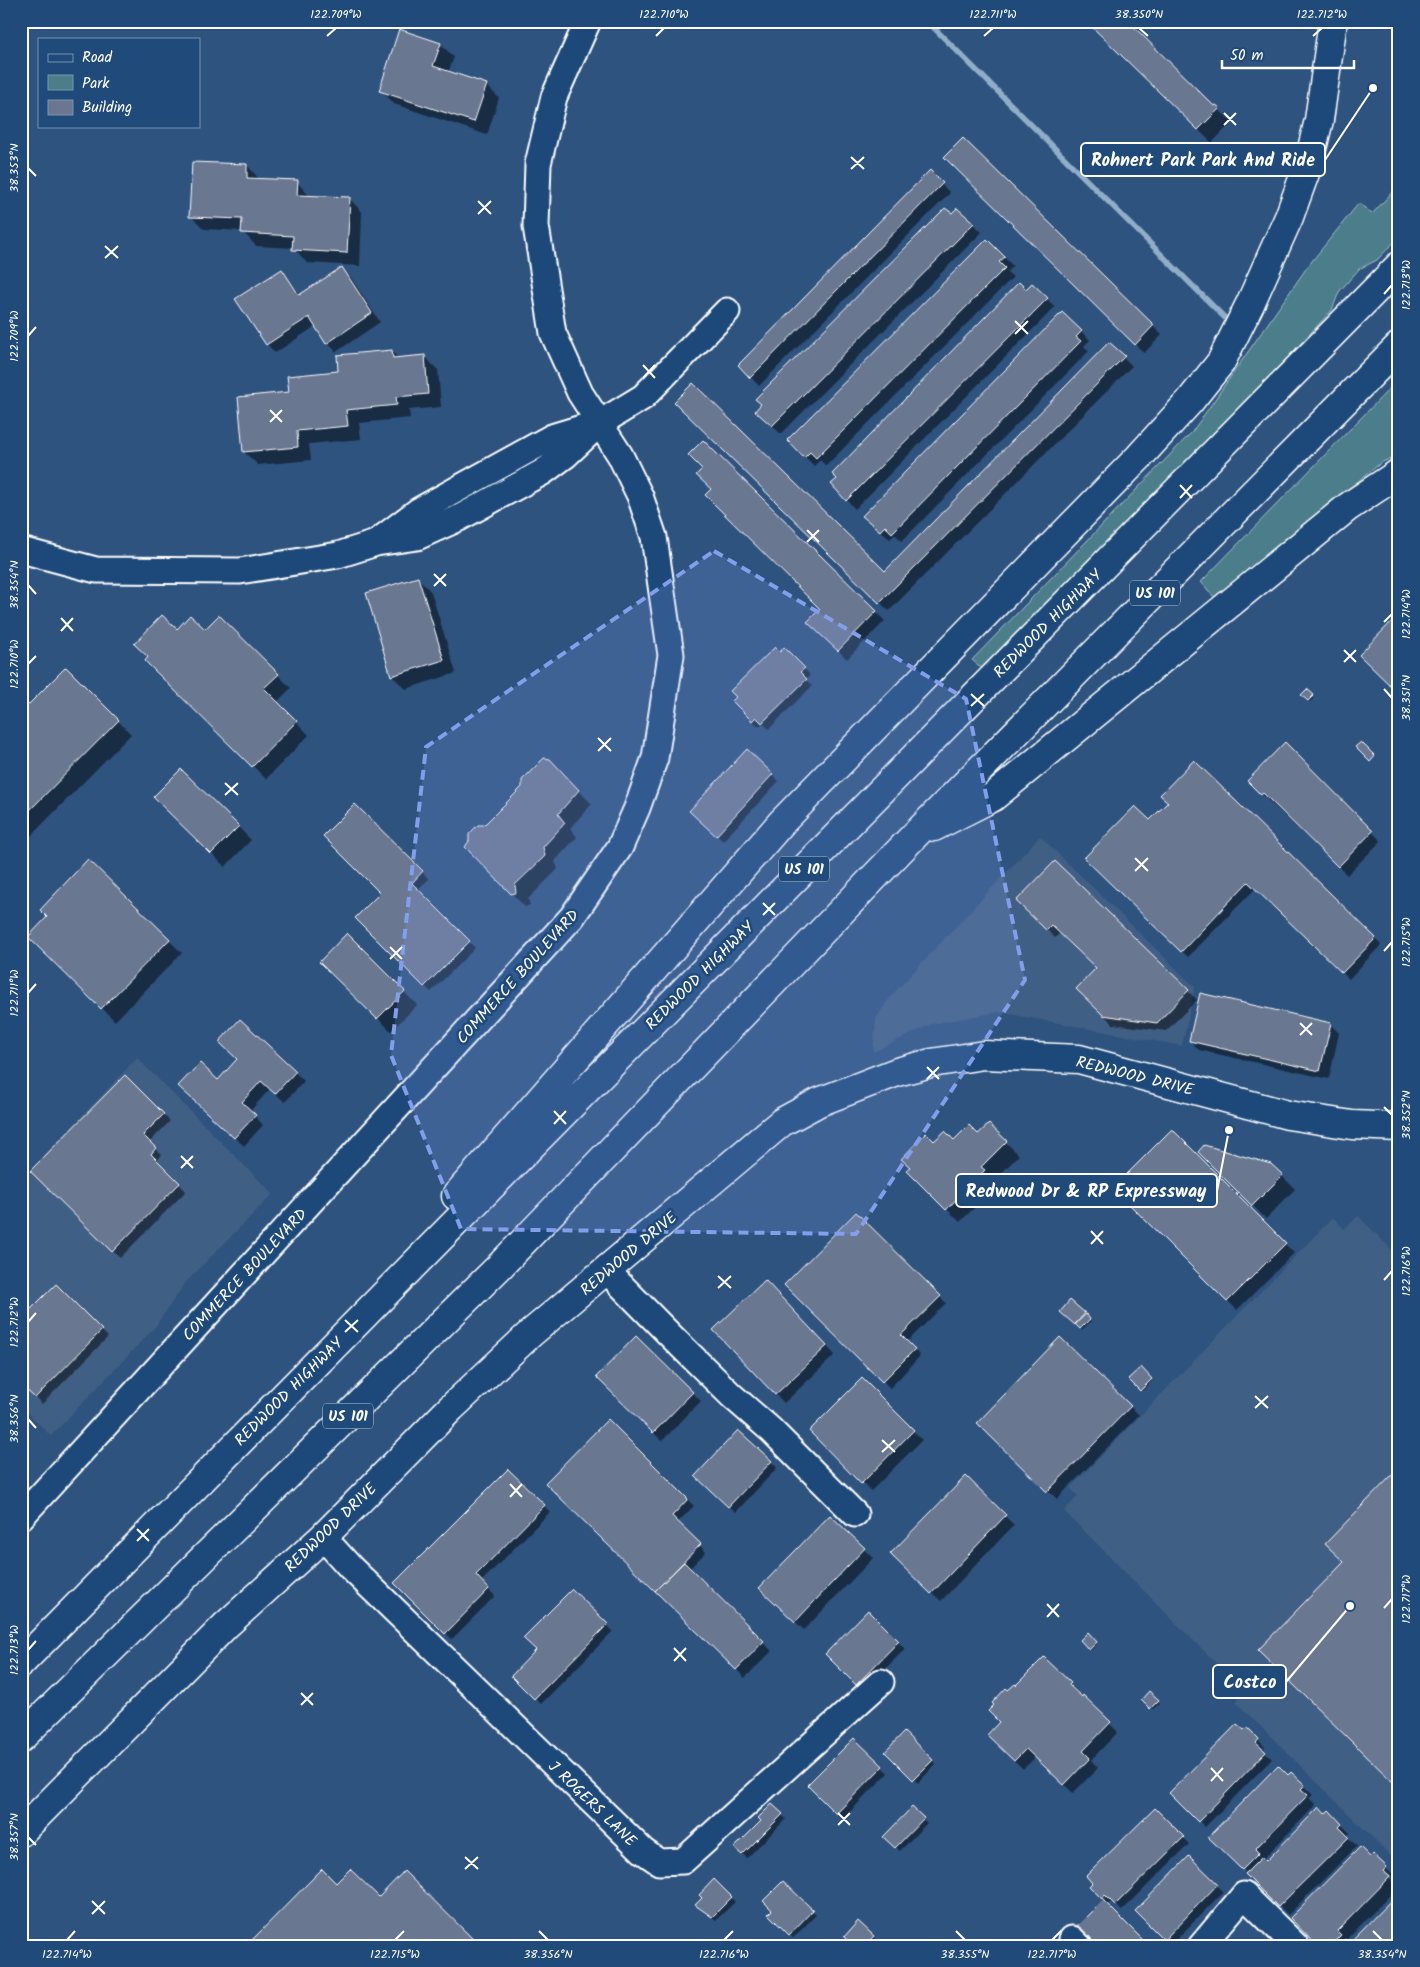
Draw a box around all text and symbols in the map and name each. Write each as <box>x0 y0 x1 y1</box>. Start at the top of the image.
text: 122.709°W <box>310 5 362 24</box>
text: 122.710°W <box>639 5 689 24</box>
text: 122.711°W <box>969 5 1017 24</box>
text: 38.350°N <box>1115 5 1163 24</box>
text: 122.712°W <box>1297 5 1347 24</box>
legend <box>38 38 200 128</box>
scale bar <box>1222 38 1355 70</box>
text: 50 m <box>1230 44 1264 68</box>
text: Road <box>82 46 113 70</box>
text: Park <box>82 72 110 96</box>
text: Building <box>82 96 132 120</box>
text: 38.353°N <box>5 143 24 193</box>
callout: Rohnert Park Park And Ride <box>1081 143 1325 176</box>
text: Rohnert Park Park And Ride <box>1091 147 1315 176</box>
text: 122.713°W <box>1397 260 1416 310</box>
text: 122.709°W <box>5 310 24 362</box>
text: 38.354°N <box>5 560 24 610</box>
street label: REDWOOD HIGHWAY <box>988 563 1109 684</box>
road number: US 101 <box>1130 580 1180 606</box>
text: 122.714°W <box>1397 589 1416 639</box>
text: 122.710°W <box>5 639 24 689</box>
text: 38.351°N <box>1397 675 1416 721</box>
road number: US 101 <box>779 856 829 882</box>
street label: COMMERCE BOULEVARD <box>451 904 586 1050</box>
street label: REDWOOD HIGHWAY <box>640 915 761 1036</box>
text: 122.715°W <box>1397 917 1416 967</box>
text: 122.711°W <box>5 969 24 1017</box>
street label: REDWOOD DRIVE <box>1073 1050 1197 1103</box>
text: 38.352°N <box>1397 1090 1416 1140</box>
callout: Redwood Dr & RP Expressway <box>956 1174 1217 1207</box>
text: Redwood Dr & RP Expressway <box>966 1178 1207 1207</box>
street label: COMMERCE BOULEVARD <box>177 1203 314 1347</box>
street label: REDWOOD DRIVE <box>575 1205 684 1302</box>
text: 122.716°W <box>1397 1246 1416 1296</box>
text: 122.712°W <box>5 1297 24 1347</box>
street label: REDWOOD HIGHWAY <box>229 1331 350 1452</box>
text: 38.356°N <box>5 1394 24 1444</box>
road number: US 101 <box>323 1404 373 1428</box>
street label: REDWOOD DRIVE <box>279 1477 383 1579</box>
text: 122.717°W <box>1397 1575 1416 1623</box>
text: 122.713°W <box>5 1625 24 1675</box>
callout: Costco <box>1213 1665 1286 1698</box>
text: Costco <box>1224 1669 1276 1698</box>
street label: J ROGERS LANE <box>542 1755 642 1853</box>
text: 38.357°N <box>5 1813 24 1861</box>
text: 122.714°W <box>42 1945 92 1964</box>
text: 122.715°W <box>370 1945 420 1964</box>
text: 38.356°N <box>523 1945 573 1964</box>
text: 122.716°W <box>699 1945 749 1964</box>
text: 38.355°N <box>941 1945 989 1964</box>
text: 122.717°W <box>1028 1945 1076 1964</box>
text: 38.354°N <box>1357 1945 1407 1964</box>

